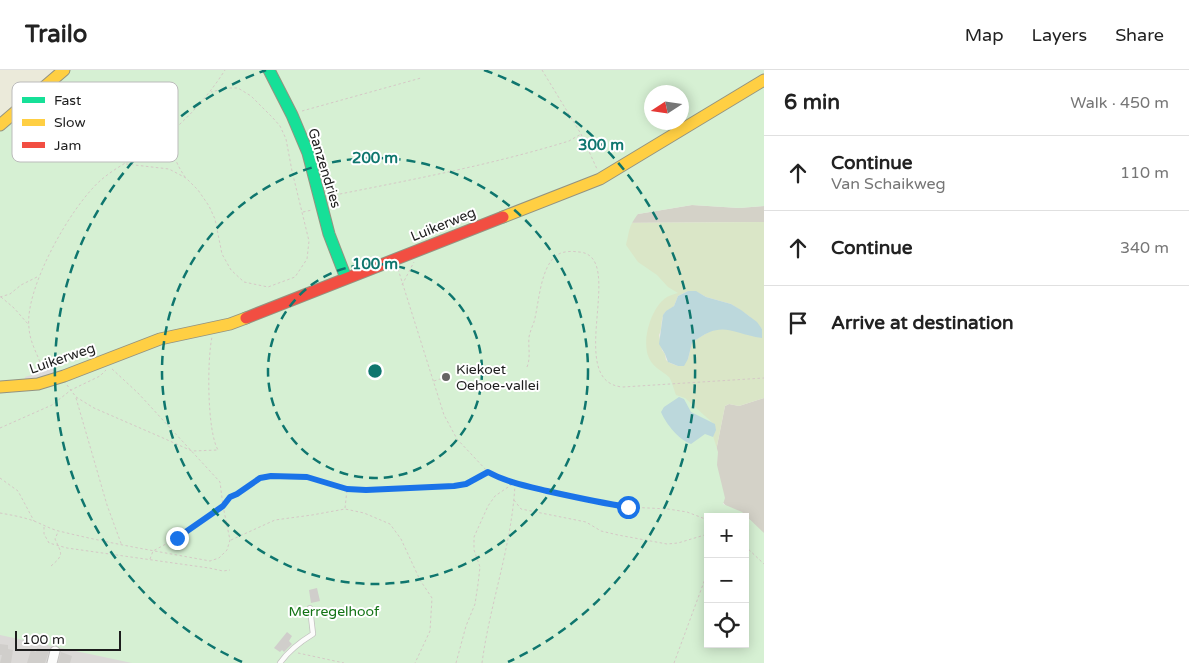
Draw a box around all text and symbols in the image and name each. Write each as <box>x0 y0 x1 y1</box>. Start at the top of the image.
text: Trailo <box>25 20 87 49</box>
text: Map <box>965 24 1004 46</box>
text: Layers <box>1032 24 1087 46</box>
text: Share <box>1115 24 1164 46</box>
legend <box>12 82 178 162</box>
north arrow <box>644 85 689 130</box>
text: 6 min <box>784 90 840 115</box>
text: Fast <box>54 92 82 109</box>
text: Walk · 450 m <box>1070 93 1169 113</box>
text: Slow <box>54 114 86 131</box>
street label: Ganzendries <box>304 126 345 210</box>
text: 300 m <box>578 136 624 154</box>
text: Jam <box>54 137 81 154</box>
text: 200 m <box>352 149 398 167</box>
text: Continue <box>831 152 913 174</box>
icon: ahead <box>784 159 812 187</box>
text: 110 m <box>1120 163 1169 183</box>
text: Van Schaikweg <box>831 174 946 194</box>
street label: Luikerweg <box>408 204 478 245</box>
icon: ahead <box>784 234 812 262</box>
text: Continue <box>831 237 913 259</box>
text: 340 m <box>1120 238 1169 258</box>
text: 100 m <box>352 255 398 273</box>
icon: arrive <box>784 309 812 337</box>
text: Arrive at destination <box>831 312 1014 334</box>
street label: Luikerweg <box>27 339 97 378</box>
place label: Kiekoet Oehoe-vallei <box>456 361 539 394</box>
centre of rings <box>366 362 384 380</box>
marker: Kiekoet Oehoe-vallei <box>440 371 452 383</box>
route start <box>617 496 640 519</box>
map controls <box>704 513 749 648</box>
button: + <box>704 513 749 558</box>
route end <box>166 527 189 550</box>
button: − <box>704 558 749 603</box>
park label: Merregelhoof <box>289 603 380 620</box>
button: locate <box>704 603 749 648</box>
scale bar <box>15 628 121 651</box>
text: 100 m <box>22 631 65 648</box>

